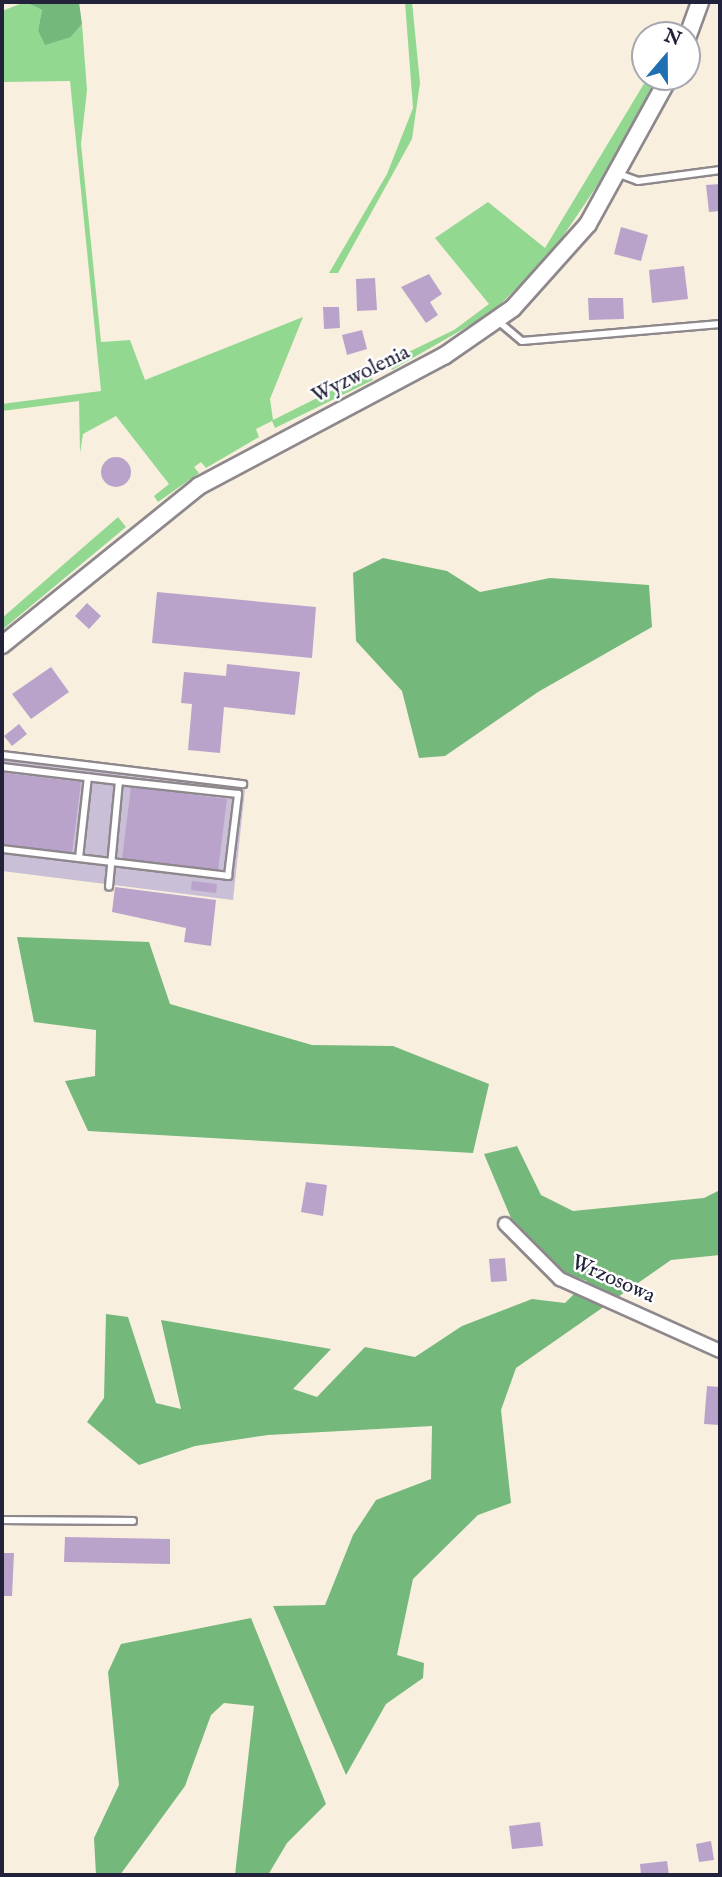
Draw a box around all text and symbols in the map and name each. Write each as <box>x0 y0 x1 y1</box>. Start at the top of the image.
north arrow <box>631 21 701 91</box>
text: N <box>661 24 684 52</box>
street label: Wyzwolenia <box>308 340 414 410</box>
street label: Wrzosowa <box>567 1250 659 1310</box>

